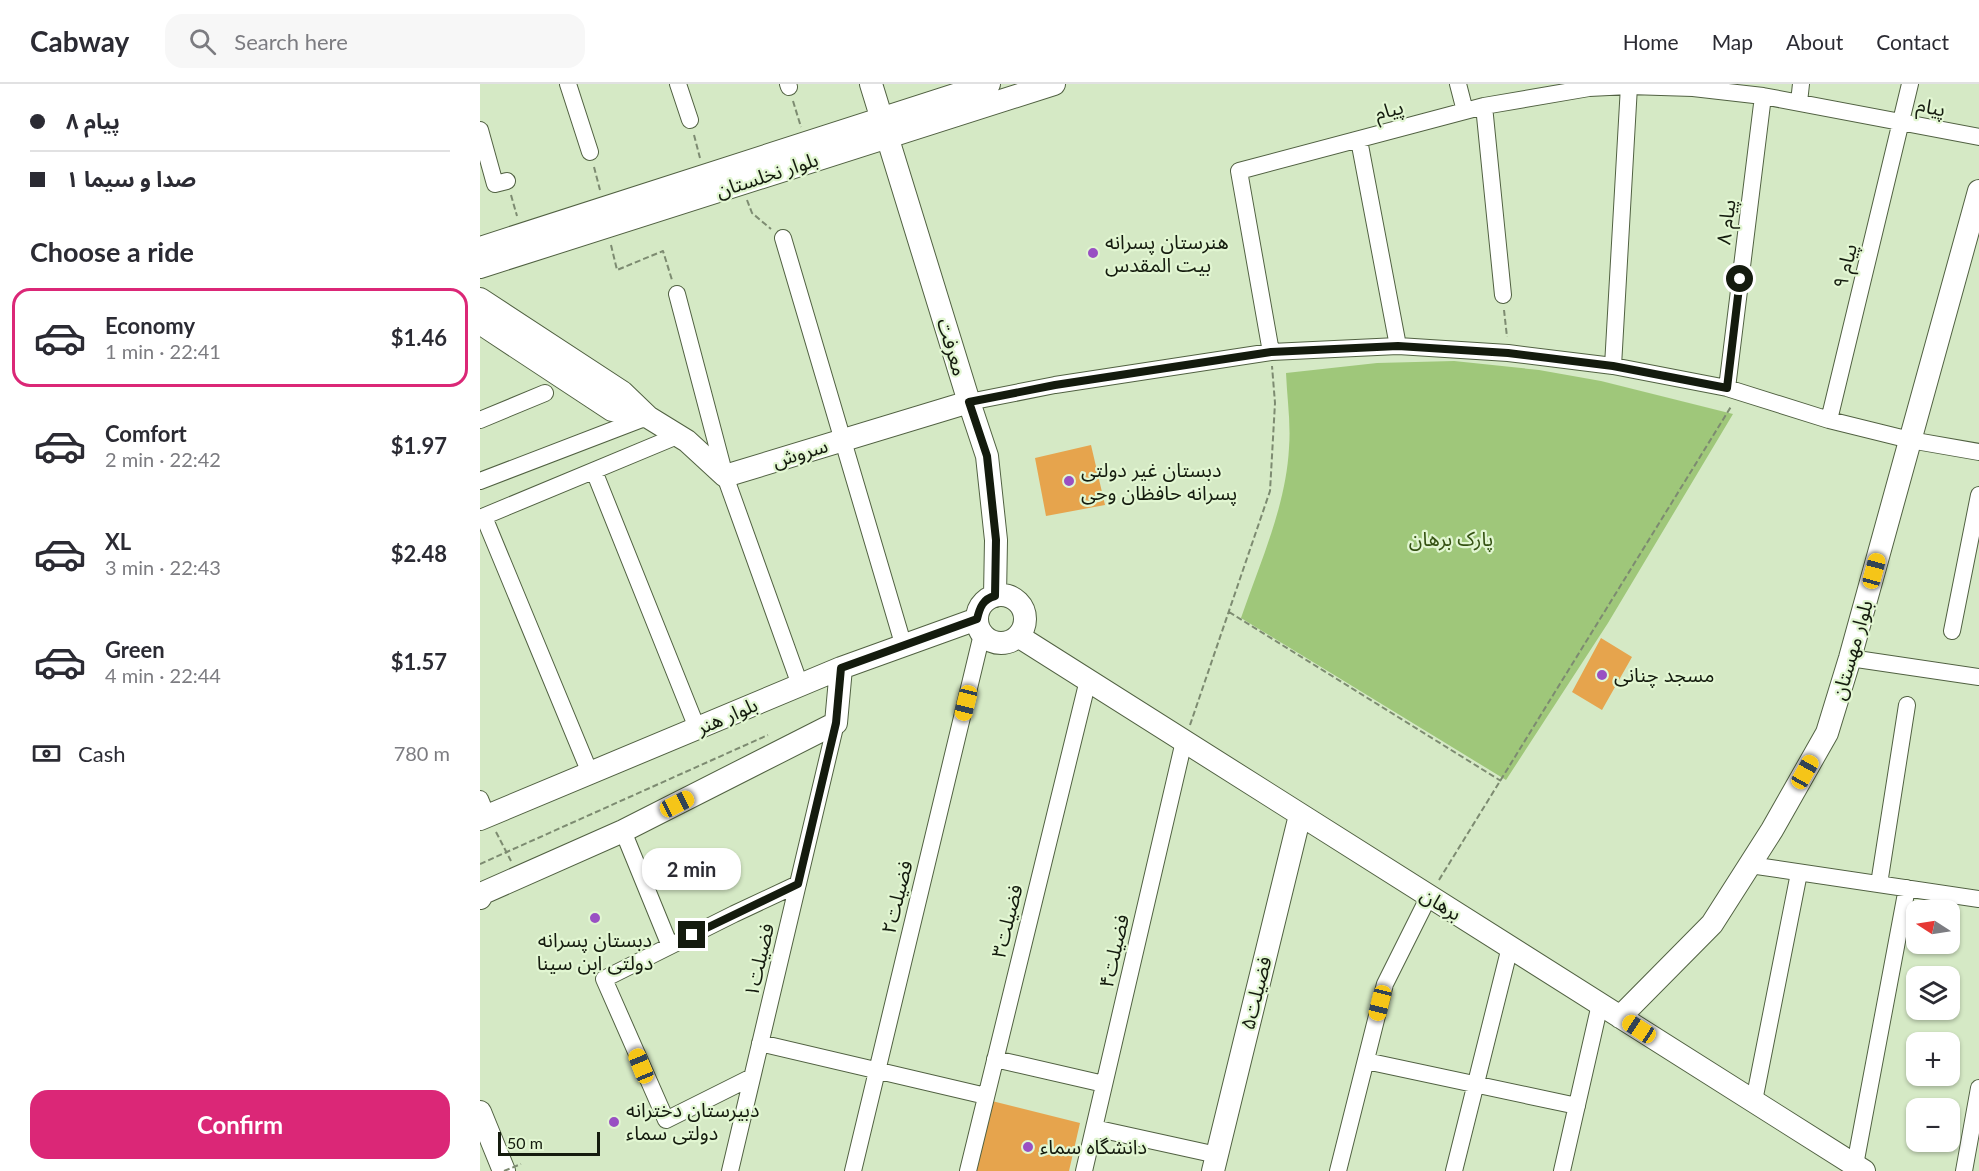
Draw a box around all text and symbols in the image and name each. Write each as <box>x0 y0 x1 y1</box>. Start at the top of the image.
search box <box>165 14 585 68</box>
text: Cabway <box>30 24 129 58</box>
icon: search <box>186 25 219 58</box>
text: Search here <box>234 28 348 55</box>
text: Home <box>1623 29 1679 54</box>
text: Map <box>1712 29 1753 54</box>
text: About <box>1786 29 1843 54</box>
text: Contact <box>1876 29 1949 54</box>
street label: پیام <box>1914 91 1948 124</box>
street label: پیام <box>1372 94 1407 128</box>
text: پیام ۸ <box>66 107 120 134</box>
street label: بلوار نخلستان <box>713 146 821 203</box>
text: صدا و سیما ۱ <box>66 165 196 192</box>
street label: پیام ۸ <box>1710 198 1744 246</box>
place label: هنرستان پسرانه بیت المقدس <box>1105 229 1229 277</box>
text: Choose a ride <box>30 235 194 268</box>
street label: پیام ۹ <box>1827 241 1865 292</box>
marker: هنرستان پسرانه بیت المقدس <box>1086 246 1100 260</box>
route start <box>1726 265 1753 292</box>
icon: car <box>33 311 87 365</box>
text: Economy <box>105 312 195 339</box>
street label: معرفت <box>932 315 973 379</box>
text: $1.46 <box>391 324 447 351</box>
text: 1 min · 22:41 <box>105 339 221 363</box>
icon: car <box>33 419 87 473</box>
text: Comfort <box>105 420 187 447</box>
text: $1.97 <box>391 432 447 459</box>
street label: سروش <box>769 432 831 473</box>
text: 2 min · 22:42 <box>105 447 221 471</box>
place label: دبستان غیر دولتی پسرانه حافظان وحی <box>1081 457 1237 506</box>
marker: دبستان غیر دولتی پسرانه حافظان وحی <box>1062 474 1076 488</box>
park label: پارک برهان <box>1409 526 1493 552</box>
icon: car <box>33 527 87 581</box>
text: XL <box>105 528 131 555</box>
text: $2.48 <box>391 540 447 567</box>
car <box>1861 551 1887 591</box>
text: 3 min · 22:43 <box>105 555 221 579</box>
street label: بلوار مهستان <box>1825 597 1878 703</box>
icon: car <box>33 635 87 689</box>
text: Green <box>105 636 165 663</box>
text: $1.57 <box>391 648 447 675</box>
place label: مسجد چنانی <box>1614 662 1715 688</box>
text: 4 min · 22:44 <box>105 663 221 687</box>
marker: مسجد چنانی <box>1595 668 1609 682</box>
car <box>953 683 979 723</box>
street label: بلوار هنر <box>691 691 761 740</box>
icon: cash <box>30 737 63 770</box>
text: Cash <box>78 740 125 767</box>
text: 780 m <box>394 741 450 765</box>
car <box>1788 752 1822 792</box>
car <box>657 788 697 820</box>
callout: 2 min <box>642 848 742 890</box>
text: 2 min <box>667 857 716 881</box>
street label: فضیلت۲ <box>875 858 917 936</box>
street label: برهان <box>1416 881 1466 926</box>
street label: فضیلت۳ <box>985 882 1027 960</box>
north arrow <box>1906 900 1960 954</box>
map controls <box>1906 900 1960 1152</box>
marker: دبستان پسرانه دولتی ابن سینا <box>588 911 602 925</box>
street label: فضیلت۴ <box>1093 912 1133 990</box>
route end <box>678 921 705 948</box>
street label: فضیلت۱ <box>738 921 778 999</box>
place label: دبستان پسرانه دولتی ابن سینا <box>537 927 653 975</box>
street label: فضیلت۵ <box>1234 954 1276 1032</box>
button: layers <box>1906 966 1960 1020</box>
car <box>1367 983 1393 1023</box>
car <box>1619 1012 1659 1046</box>
button: + <box>1906 1032 1960 1086</box>
car <box>626 1046 656 1086</box>
button: Confirm <box>30 1090 450 1159</box>
place label: دبیرستان دخترانه دولتی سماء <box>626 1097 760 1145</box>
button: − <box>1906 1098 1960 1152</box>
marker: دبیرستان دخترانه دولتی سماء <box>607 1115 621 1129</box>
scale bar <box>498 1129 600 1156</box>
text: 50 m <box>507 1133 543 1152</box>
place label: دانشگاه سماء <box>1040 1134 1147 1158</box>
marker: دانشگاه سماء <box>1021 1140 1035 1154</box>

